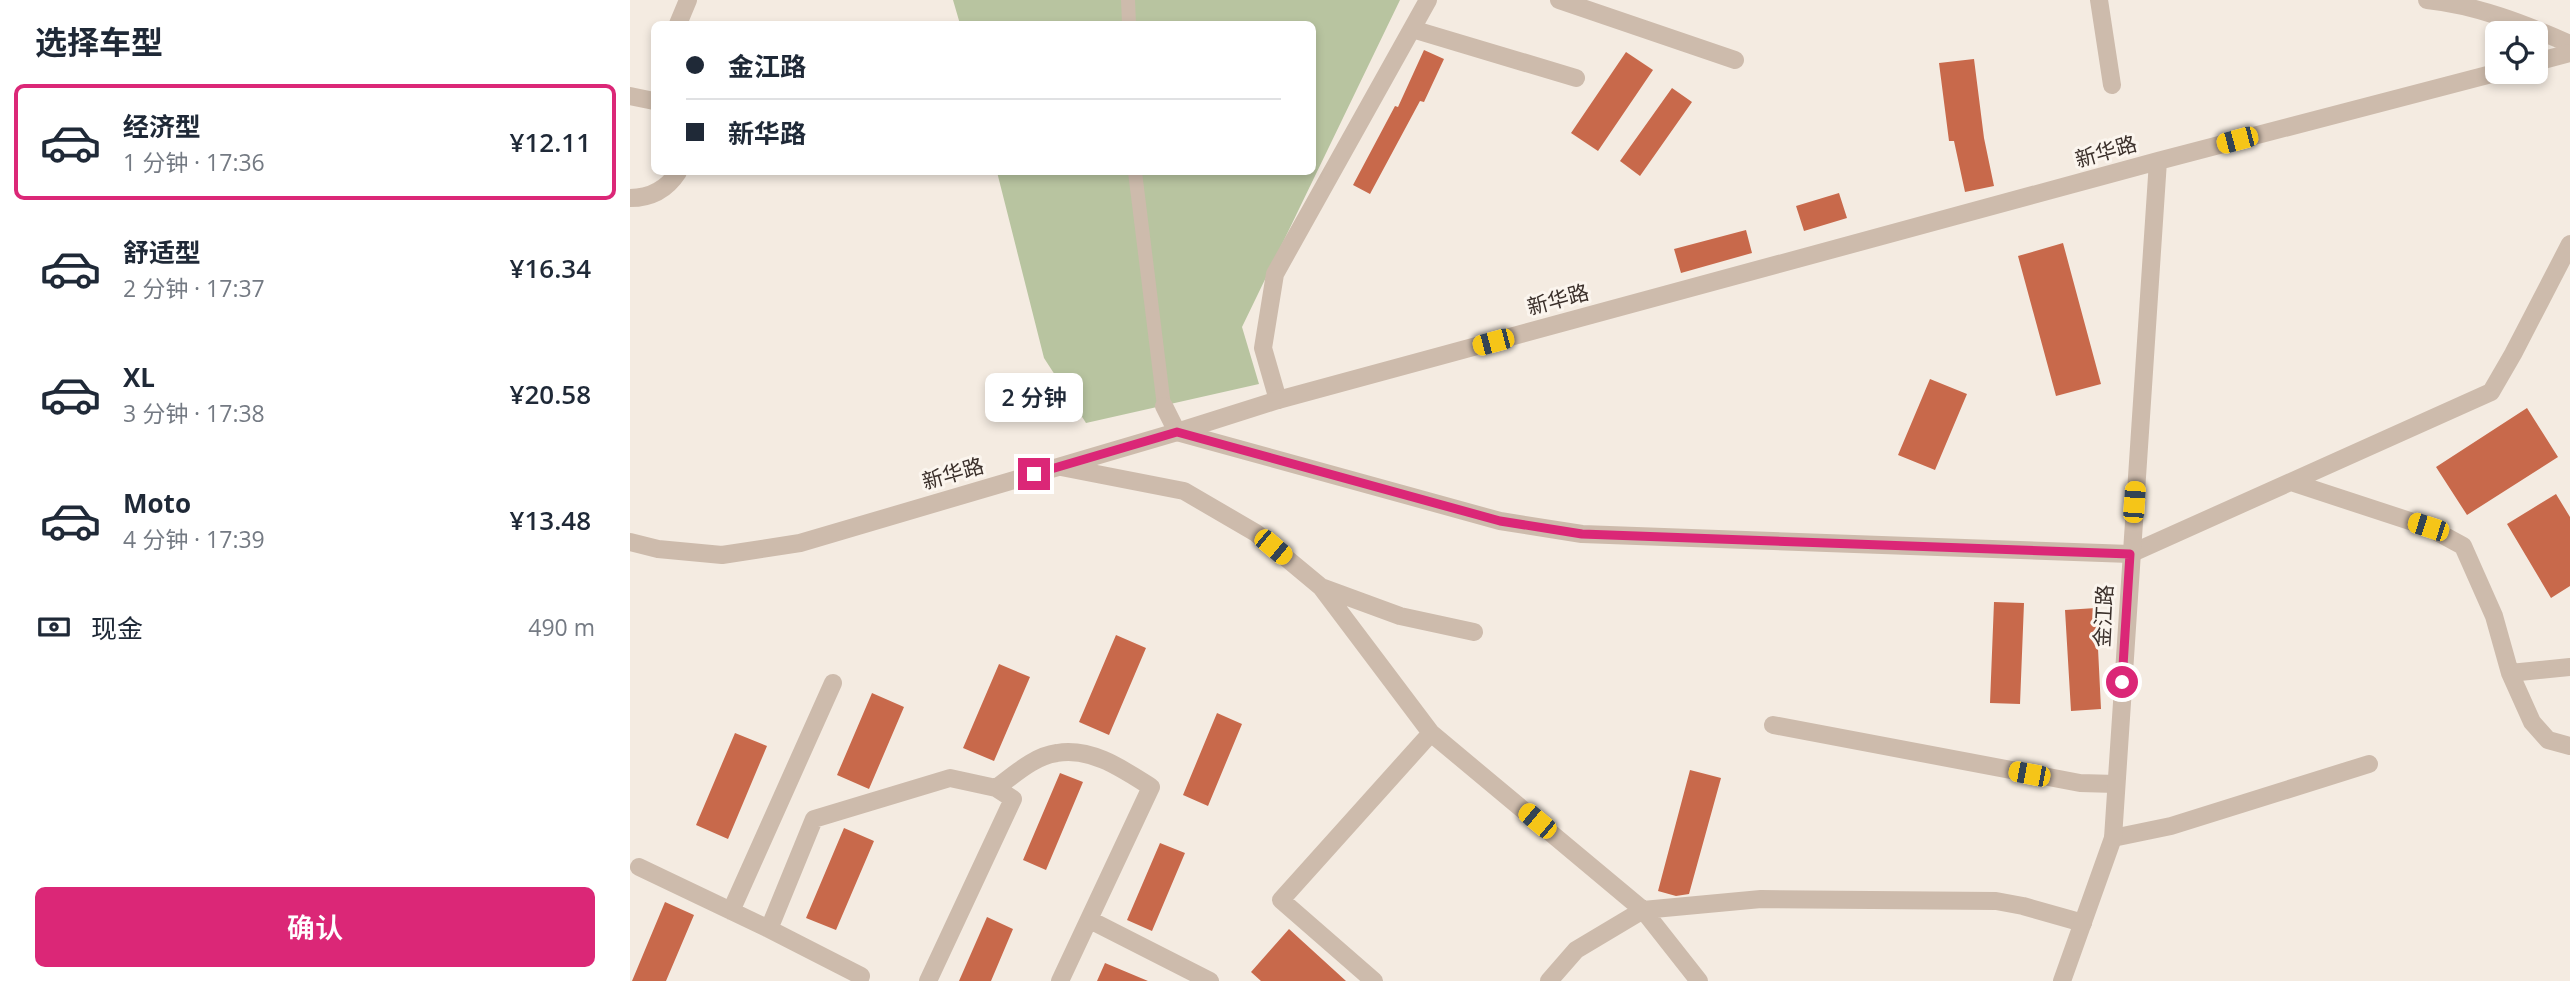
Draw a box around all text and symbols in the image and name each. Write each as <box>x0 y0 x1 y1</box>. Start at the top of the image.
text: 选择车型 <box>35 20 163 63</box>
map controls <box>2485 21 2548 84</box>
button: locate <box>2485 21 2548 84</box>
text: 金江路 <box>728 48 806 84</box>
text: 经济型 <box>123 108 201 144</box>
icon: car <box>39 111 102 174</box>
text: 新华路 <box>728 115 806 151</box>
text: ¥12.11 <box>510 124 591 160</box>
car <box>2214 124 2261 156</box>
street label: 新华路 <box>2072 129 2140 173</box>
text: 1 分钟 · 17:36 <box>123 146 265 178</box>
text: 舒适型 <box>123 234 201 270</box>
icon: car <box>39 237 102 300</box>
text: ¥16.34 <box>510 250 591 286</box>
text: 2 分钟 · 17:37 <box>123 272 265 304</box>
street label: 新华路 <box>1524 277 1592 321</box>
car <box>1470 326 1517 358</box>
text: XL <box>123 359 155 395</box>
icon: car <box>39 363 102 426</box>
callout: 2 分钟 <box>985 372 1083 421</box>
text: ¥20.58 <box>510 376 591 412</box>
text: 2 分钟 <box>1001 381 1067 413</box>
text: 3 分钟 · 17:38 <box>123 397 265 429</box>
street label: 新华路 <box>919 451 987 495</box>
route end <box>1018 458 1050 490</box>
car <box>2123 480 2146 524</box>
text: Moto <box>123 485 191 521</box>
icon: car <box>39 489 102 552</box>
text: ¥13.48 <box>510 502 591 538</box>
car <box>2405 511 2452 543</box>
text: 4 分钟 · 17:39 <box>123 523 265 555</box>
car <box>1251 525 1296 569</box>
street label: 金江路 <box>2087 584 2119 648</box>
icon: cash <box>35 608 73 646</box>
text: 现金 <box>91 610 143 646</box>
text: 490 m <box>528 611 595 643</box>
route start <box>2106 666 2138 698</box>
car <box>2007 760 2052 788</box>
car <box>1515 799 1560 843</box>
button: 确认 <box>35 887 595 967</box>

